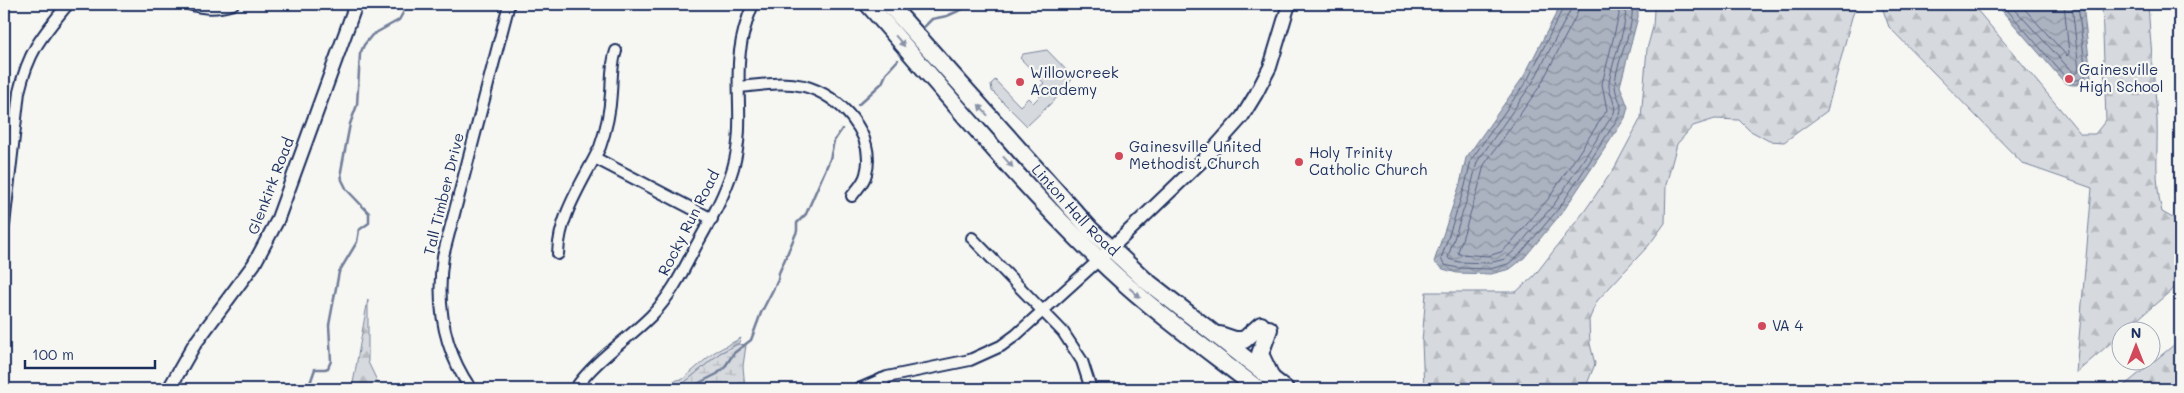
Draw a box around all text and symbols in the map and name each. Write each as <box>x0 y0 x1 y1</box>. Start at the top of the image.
one-way arrow <box>895 34 906 47</box>
place label: Gainesville High School <box>2079 59 2164 96</box>
place label: Willowcreek Academy <box>1030 62 1119 99</box>
marker: Gainesville High School <box>2063 73 2075 85</box>
marker: Willowcreek Academy <box>1014 76 1026 88</box>
one-way arrow <box>977 103 988 116</box>
street label: Tall Timber Drive <box>418 130 468 257</box>
street label: Glenkirk Road <box>242 134 298 237</box>
place label: Gainesville United Methodist Church <box>1129 136 1261 173</box>
place label: Holy Trinity Catholic Church <box>1309 142 1427 179</box>
marker: Gainesville United Methodist Church <box>1113 150 1125 162</box>
one-way arrow <box>1002 156 1014 168</box>
marker: Holy Trinity Catholic Church <box>1293 156 1305 168</box>
street label: Linton Hall Road <box>1028 160 1124 260</box>
street label: Rocky Run Road <box>653 166 723 279</box>
one-way arrow <box>1129 287 1141 299</box>
place label: VA 4 <box>1772 315 1804 335</box>
marker: VA 4 <box>1756 320 1768 332</box>
north arrow <box>2112 320 2162 370</box>
text: N <box>2131 323 2141 342</box>
scale bar <box>25 338 155 370</box>
text: 100 m <box>32 344 74 364</box>

